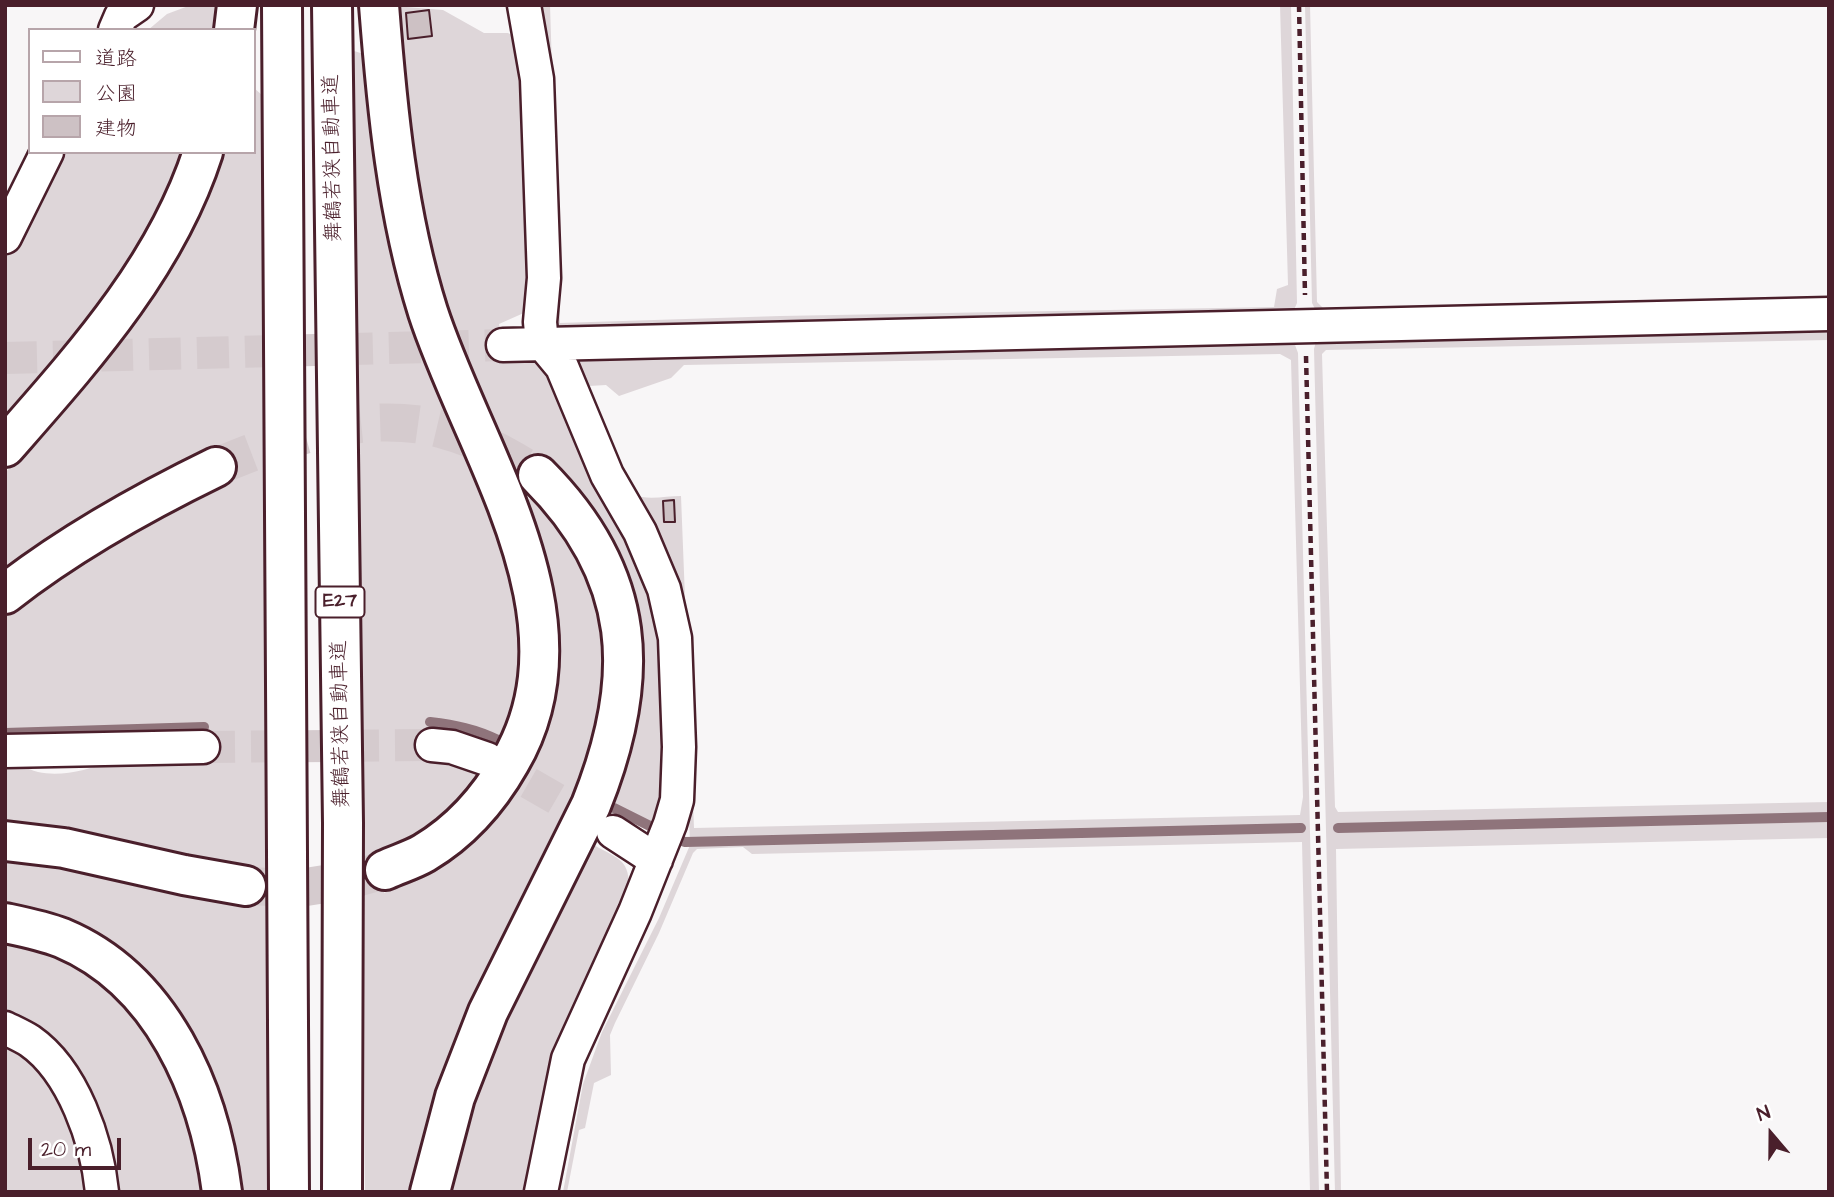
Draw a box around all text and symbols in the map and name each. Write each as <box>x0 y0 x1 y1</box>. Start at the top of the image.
legend <box>28 28 256 154</box>
text: 道路 <box>95 44 137 73</box>
street label: 舞鶴若狭自動車道 <box>320 74 348 242</box>
text: 公園 <box>95 79 137 108</box>
text: 建物 <box>95 114 137 143</box>
road number: E27 <box>316 586 364 618</box>
street label: 舞鶴若狭自動車道 <box>328 640 356 808</box>
north arrow <box>1736 1099 1806 1169</box>
text: N <box>1753 1099 1774 1129</box>
scale bar <box>32 1124 124 1168</box>
text: 20 m <box>41 1135 91 1164</box>

